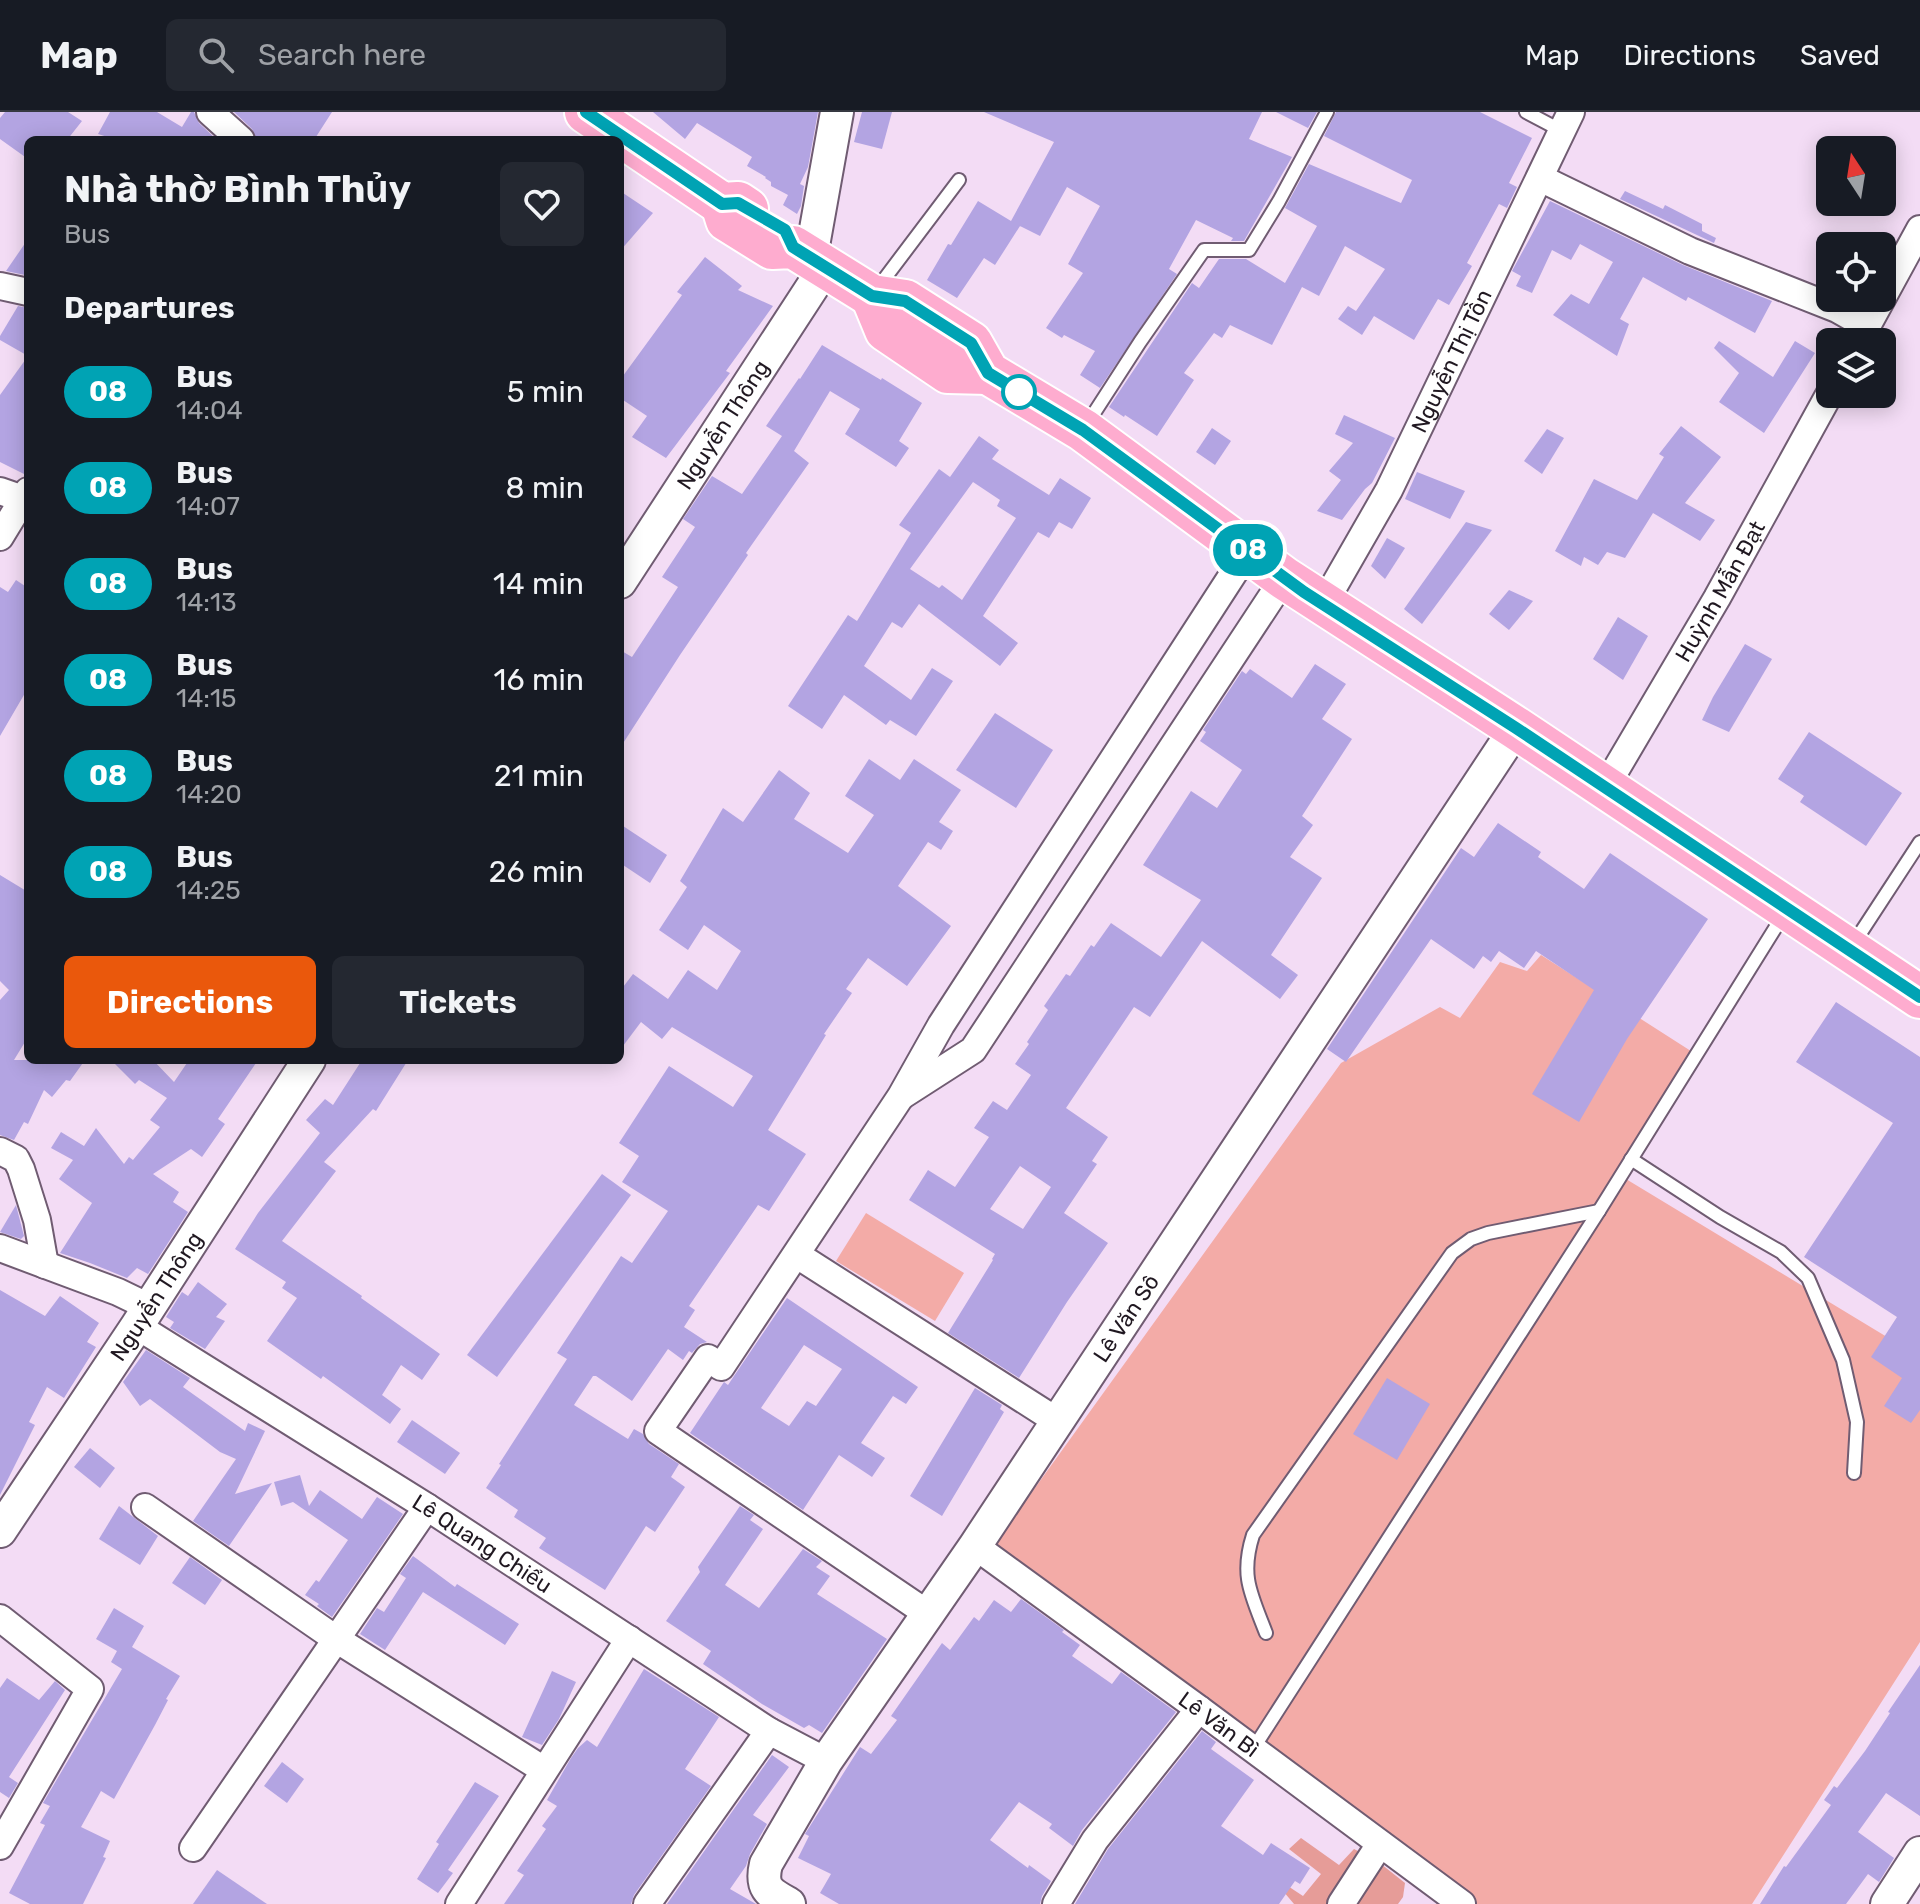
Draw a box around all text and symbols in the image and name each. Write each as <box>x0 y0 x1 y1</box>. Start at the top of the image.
search box <box>166 19 726 91</box>
text: Map <box>40 32 118 78</box>
icon: search <box>194 33 238 77</box>
text: Search here <box>258 37 426 73</box>
text: Map <box>1525 39 1579 72</box>
text: Directions <box>1623 39 1756 72</box>
text: Saved <box>1800 39 1880 72</box>
north arrow <box>1816 136 1896 216</box>
map controls <box>1816 136 1896 408</box>
button: heart <box>500 162 584 246</box>
text: Nhà thờ Bình Thủy <box>64 166 411 212</box>
text: Bus <box>64 219 110 250</box>
button: locate <box>1816 232 1896 312</box>
street label: Nguyễn Thị Tồn <box>1406 285 1498 437</box>
text: Departures <box>64 290 235 326</box>
button: layers <box>1816 328 1896 408</box>
street label: Nguyễn Thông <box>671 355 775 494</box>
text: Bus <box>176 359 233 395</box>
text: 5 min <box>507 374 584 410</box>
text: 08 <box>89 375 127 408</box>
unlabelled marker <box>1002 375 1036 409</box>
text: 14:04 <box>176 395 243 426</box>
text: Bus <box>176 455 233 491</box>
text: 8 min <box>505 470 584 506</box>
text: 08 <box>89 471 127 504</box>
text: 14:07 <box>176 491 240 522</box>
street label: Huỳnh Mẫn Đạt <box>1670 516 1771 667</box>
line badge: 08 <box>1212 524 1284 576</box>
text: 08 <box>1229 533 1267 566</box>
text: Bus <box>176 551 233 587</box>
text: 14 min <box>493 566 584 602</box>
text: 08 <box>89 567 127 600</box>
text: 14:13 <box>176 587 237 618</box>
text: Bus <box>176 647 233 683</box>
text: 16 min <box>494 662 584 698</box>
text: 08 <box>89 663 127 696</box>
text: 14:15 <box>176 683 237 714</box>
text: Bus <box>176 743 233 779</box>
text: 21 min <box>494 758 584 794</box>
text: 08 <box>89 759 127 792</box>
text: 14:20 <box>176 779 242 810</box>
text: Bus <box>176 839 233 875</box>
text: 26 min <box>489 854 584 890</box>
text: 08 <box>89 855 127 888</box>
text: 14:25 <box>176 875 241 906</box>
button: Directions <box>64 956 316 1048</box>
button: Tickets <box>332 956 584 1048</box>
street label: Nguyễn Thông <box>105 1227 208 1366</box>
street label: Lê Văn Sô <box>1087 1269 1165 1367</box>
street label: Lê Quang Chiểu <box>407 1488 557 1599</box>
street label: Lê Văn Bì <box>1173 1686 1264 1763</box>

